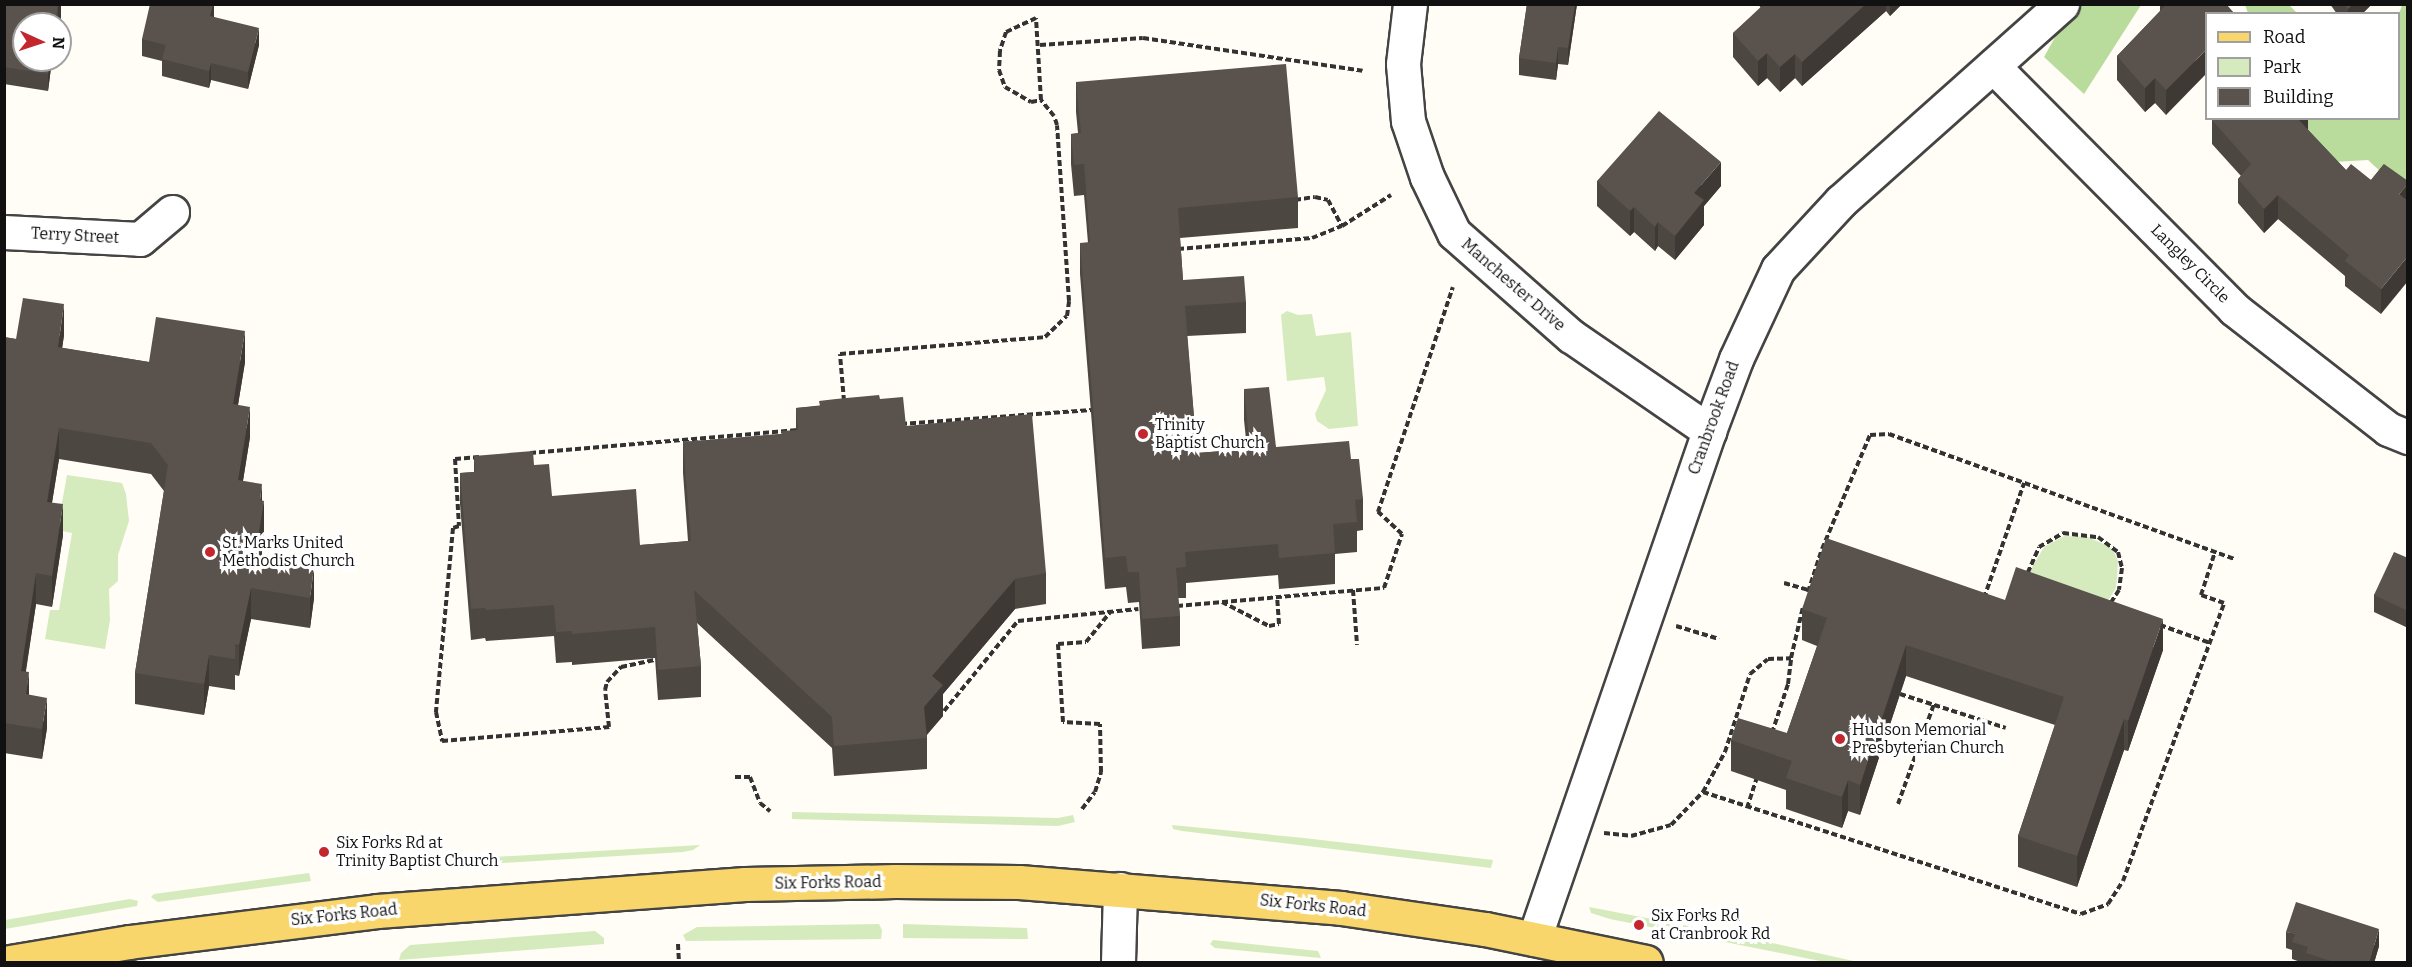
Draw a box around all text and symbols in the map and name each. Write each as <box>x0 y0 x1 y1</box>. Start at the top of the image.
north arrow <box>12 12 72 72</box>
legend <box>2205 12 2400 120</box>
text: Road <box>2263 26 2305 48</box>
text: N <box>49 36 68 50</box>
text: Park <box>2263 56 2301 78</box>
text: Building <box>2263 86 2334 108</box>
street label: Langley Circle <box>2147 221 2233 307</box>
street label: Terry Street <box>30 224 120 248</box>
street label: Manchester Drive <box>1457 235 1569 335</box>
street label: Cranbrook Road <box>1685 359 1743 477</box>
place label: Trinity Baptist Church <box>1155 415 1265 453</box>
marker: Trinity Baptist Church <box>1136 427 1150 441</box>
place label: St. Marks United Methodist Church <box>222 533 355 571</box>
marker: St. Marks United Methodist Church <box>203 545 217 559</box>
place label: Hudson Memorial Presbyterian Church <box>1852 720 2004 758</box>
marker: Hudson Memorial Presbyterian Church <box>1833 732 1847 746</box>
place label: Six Forks Rd at Trinity Baptist Church <box>336 833 499 871</box>
marker: Six Forks Rd at Trinity Baptist Church <box>317 845 331 859</box>
street label: Six Forks Road <box>774 872 882 894</box>
street label: Six Forks Road <box>1259 891 1367 921</box>
street label: Six Forks Road <box>290 900 398 930</box>
place label: Six Forks Rd at Cranbrook Rd <box>1651 906 1770 944</box>
marker: Six Forks Rd at Cranbrook Rd <box>1632 918 1646 932</box>

